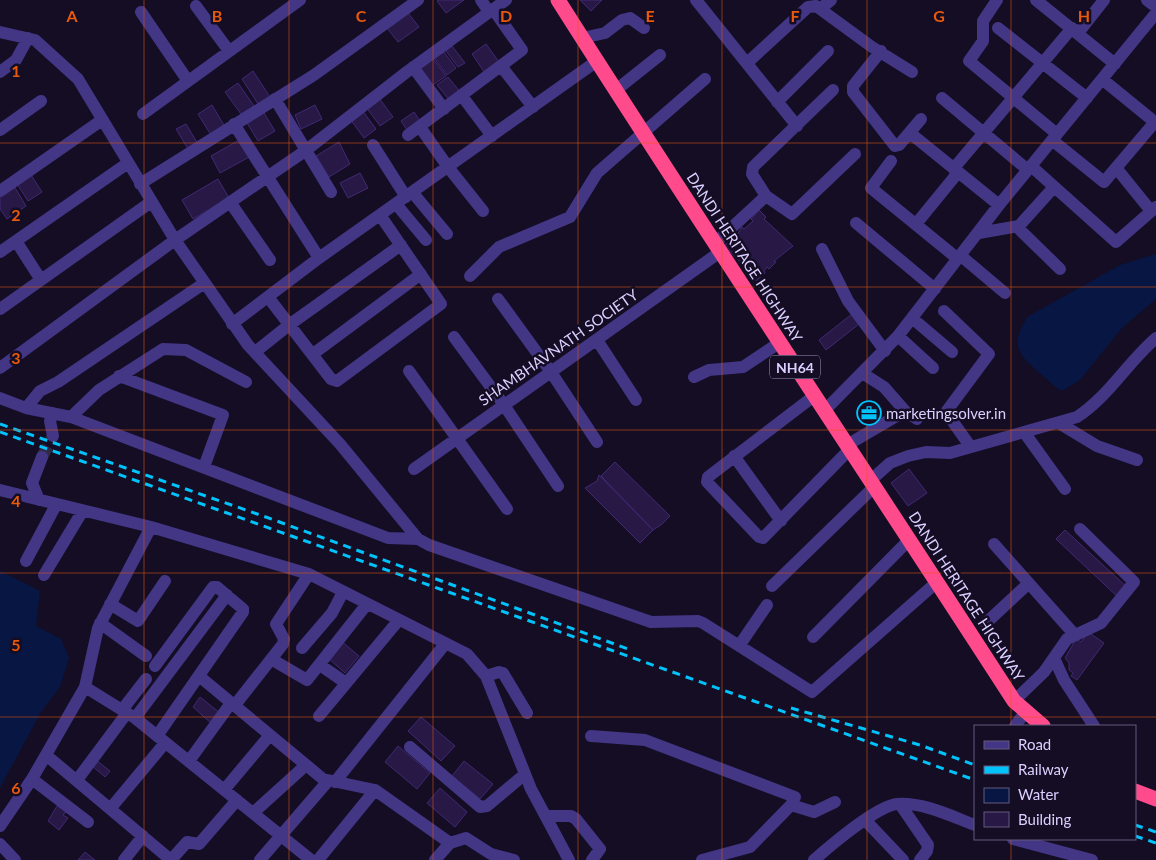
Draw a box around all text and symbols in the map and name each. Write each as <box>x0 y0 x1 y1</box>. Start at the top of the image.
text: A <box>65 6 78 25</box>
text: B <box>212 6 222 25</box>
text: C <box>356 6 367 25</box>
text: D <box>500 6 512 25</box>
text: E <box>645 6 655 25</box>
text: F <box>790 6 800 25</box>
text: G <box>933 6 945 25</box>
text: H <box>1078 6 1090 25</box>
text: 1 <box>11 61 21 80</box>
street label: DANDI HERITAGE HIGHWAY <box>683 169 807 346</box>
text: 2 <box>11 205 21 224</box>
street label: SHAMBHAVNATH SOCIETY <box>475 285 642 409</box>
text: 3 <box>11 348 21 367</box>
road number: NH64 <box>770 356 820 378</box>
office icon: marketingsolver.in <box>856 400 882 426</box>
place label: marketingsolver.in <box>886 404 1006 422</box>
text: 4 <box>11 491 21 510</box>
street label: DANDI HERITAGE HIGHWAY <box>905 508 1029 685</box>
text: 5 <box>11 635 21 654</box>
legend <box>974 725 1136 840</box>
text: Road <box>1018 735 1051 753</box>
text: Railway <box>1018 760 1069 778</box>
text: 6 <box>11 778 21 797</box>
text: Water <box>1018 785 1059 803</box>
text: Building <box>1018 810 1071 828</box>

